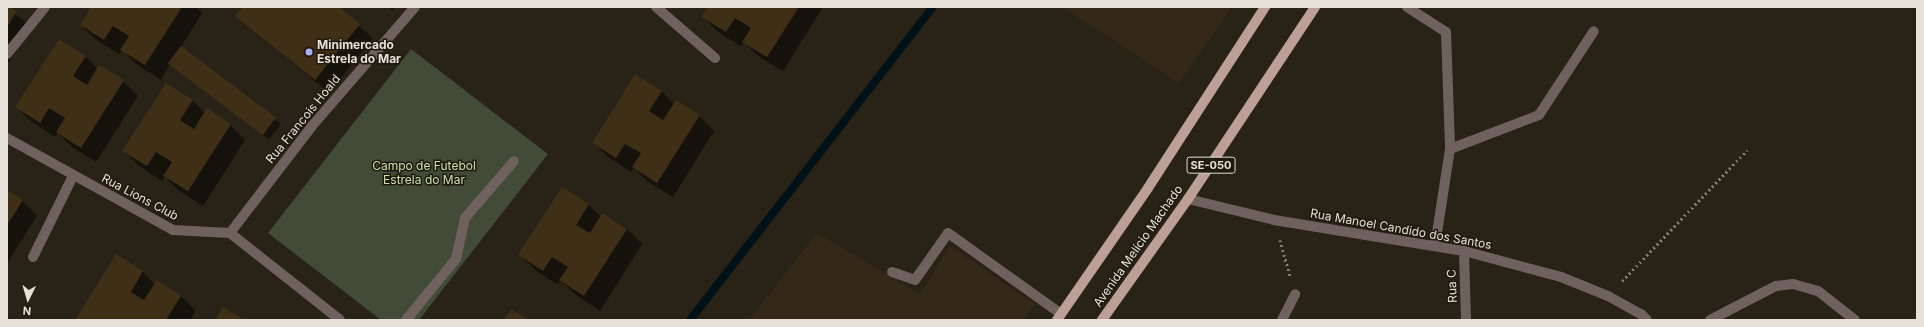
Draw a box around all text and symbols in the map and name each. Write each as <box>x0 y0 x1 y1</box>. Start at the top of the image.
place label: Minimercado Estrela do Mar <box>317 38 401 66</box>
marker: Minimercado Estrela do Mar <box>304 47 314 57</box>
street label: Rua Francois Hoald <box>263 72 343 166</box>
road number: SE-050 <box>1186 156 1236 174</box>
park label: Campo de Futebol Estrela do Mar <box>372 159 476 187</box>
street label: Rua Lions Club <box>99 171 181 223</box>
street label: Avenida Melício Machado <box>1090 182 1186 310</box>
street label: Rua Manoel Candido dos Santos <box>1309 206 1493 252</box>
street label: Rua C <box>1444 269 1460 303</box>
north arrow <box>8 279 48 319</box>
text: N <box>22 304 32 318</box>

